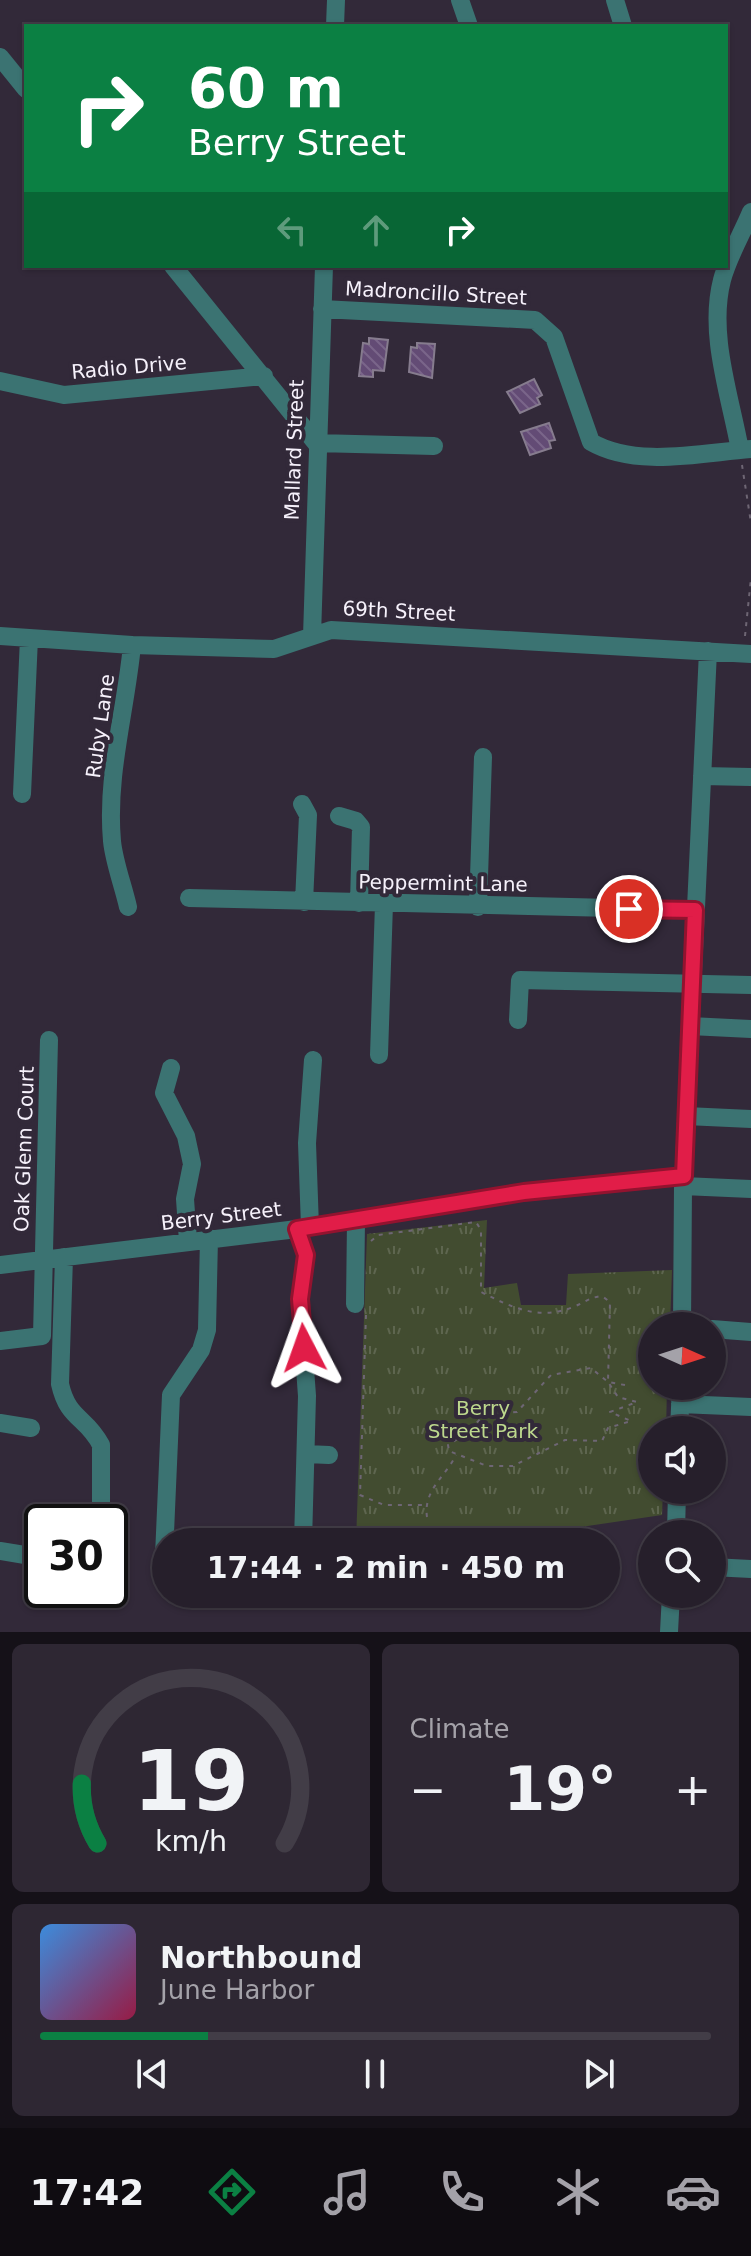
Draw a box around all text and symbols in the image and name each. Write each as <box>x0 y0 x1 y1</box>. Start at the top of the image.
text: 60 m <box>188 55 344 120</box>
icon: right <box>56 56 160 160</box>
text: Berry Street <box>188 122 406 163</box>
icon: left <box>270 208 314 252</box>
icon: ahead <box>354 208 398 252</box>
icon: right <box>438 208 482 252</box>
street label: Madroncillo Street <box>345 276 528 310</box>
street label: Radio Drive <box>70 350 188 384</box>
street label: Mallard Street <box>280 379 308 521</box>
street label: 69th Street <box>342 596 456 626</box>
street label: Ruby Lane <box>81 672 119 780</box>
street label: Peppermint Lane <box>358 870 528 896</box>
pin <box>595 875 663 943</box>
icon: arrive <box>607 887 651 931</box>
street label: Oak Glenn Court <box>9 1066 39 1232</box>
street label: Berry Street <box>159 1197 283 1235</box>
position arrow <box>262 1306 346 1390</box>
north arrow <box>638 1312 726 1400</box>
map controls <box>638 1312 726 1608</box>
park label: Berry Street Park <box>428 1396 539 1443</box>
button: sound <box>638 1416 726 1504</box>
speed limit sign: 30 <box>24 1504 128 1608</box>
button: search <box>638 1520 726 1608</box>
text: 17:44 · 2 min · 450 m <box>207 1550 565 1585</box>
text: Climate <box>410 1714 510 1744</box>
text: 19 <box>133 1733 249 1830</box>
text: 19° <box>504 1754 617 1824</box>
text: − <box>410 1764 446 1815</box>
text: + <box>674 1764 711 1815</box>
text: km/h <box>155 1824 227 1858</box>
text: Northbound <box>160 1940 363 1975</box>
text: June Harbor <box>160 1975 314 2005</box>
icon: previous <box>130 2052 174 2096</box>
icon: pause <box>353 2052 397 2096</box>
icon: next <box>577 2052 621 2096</box>
icon: directions <box>204 2164 260 2220</box>
icon: music <box>319 2164 375 2220</box>
icon: phone <box>434 2164 490 2220</box>
icon: climate <box>550 2164 606 2220</box>
icon: car <box>665 2164 721 2220</box>
text: 17:42 <box>30 2172 144 2213</box>

